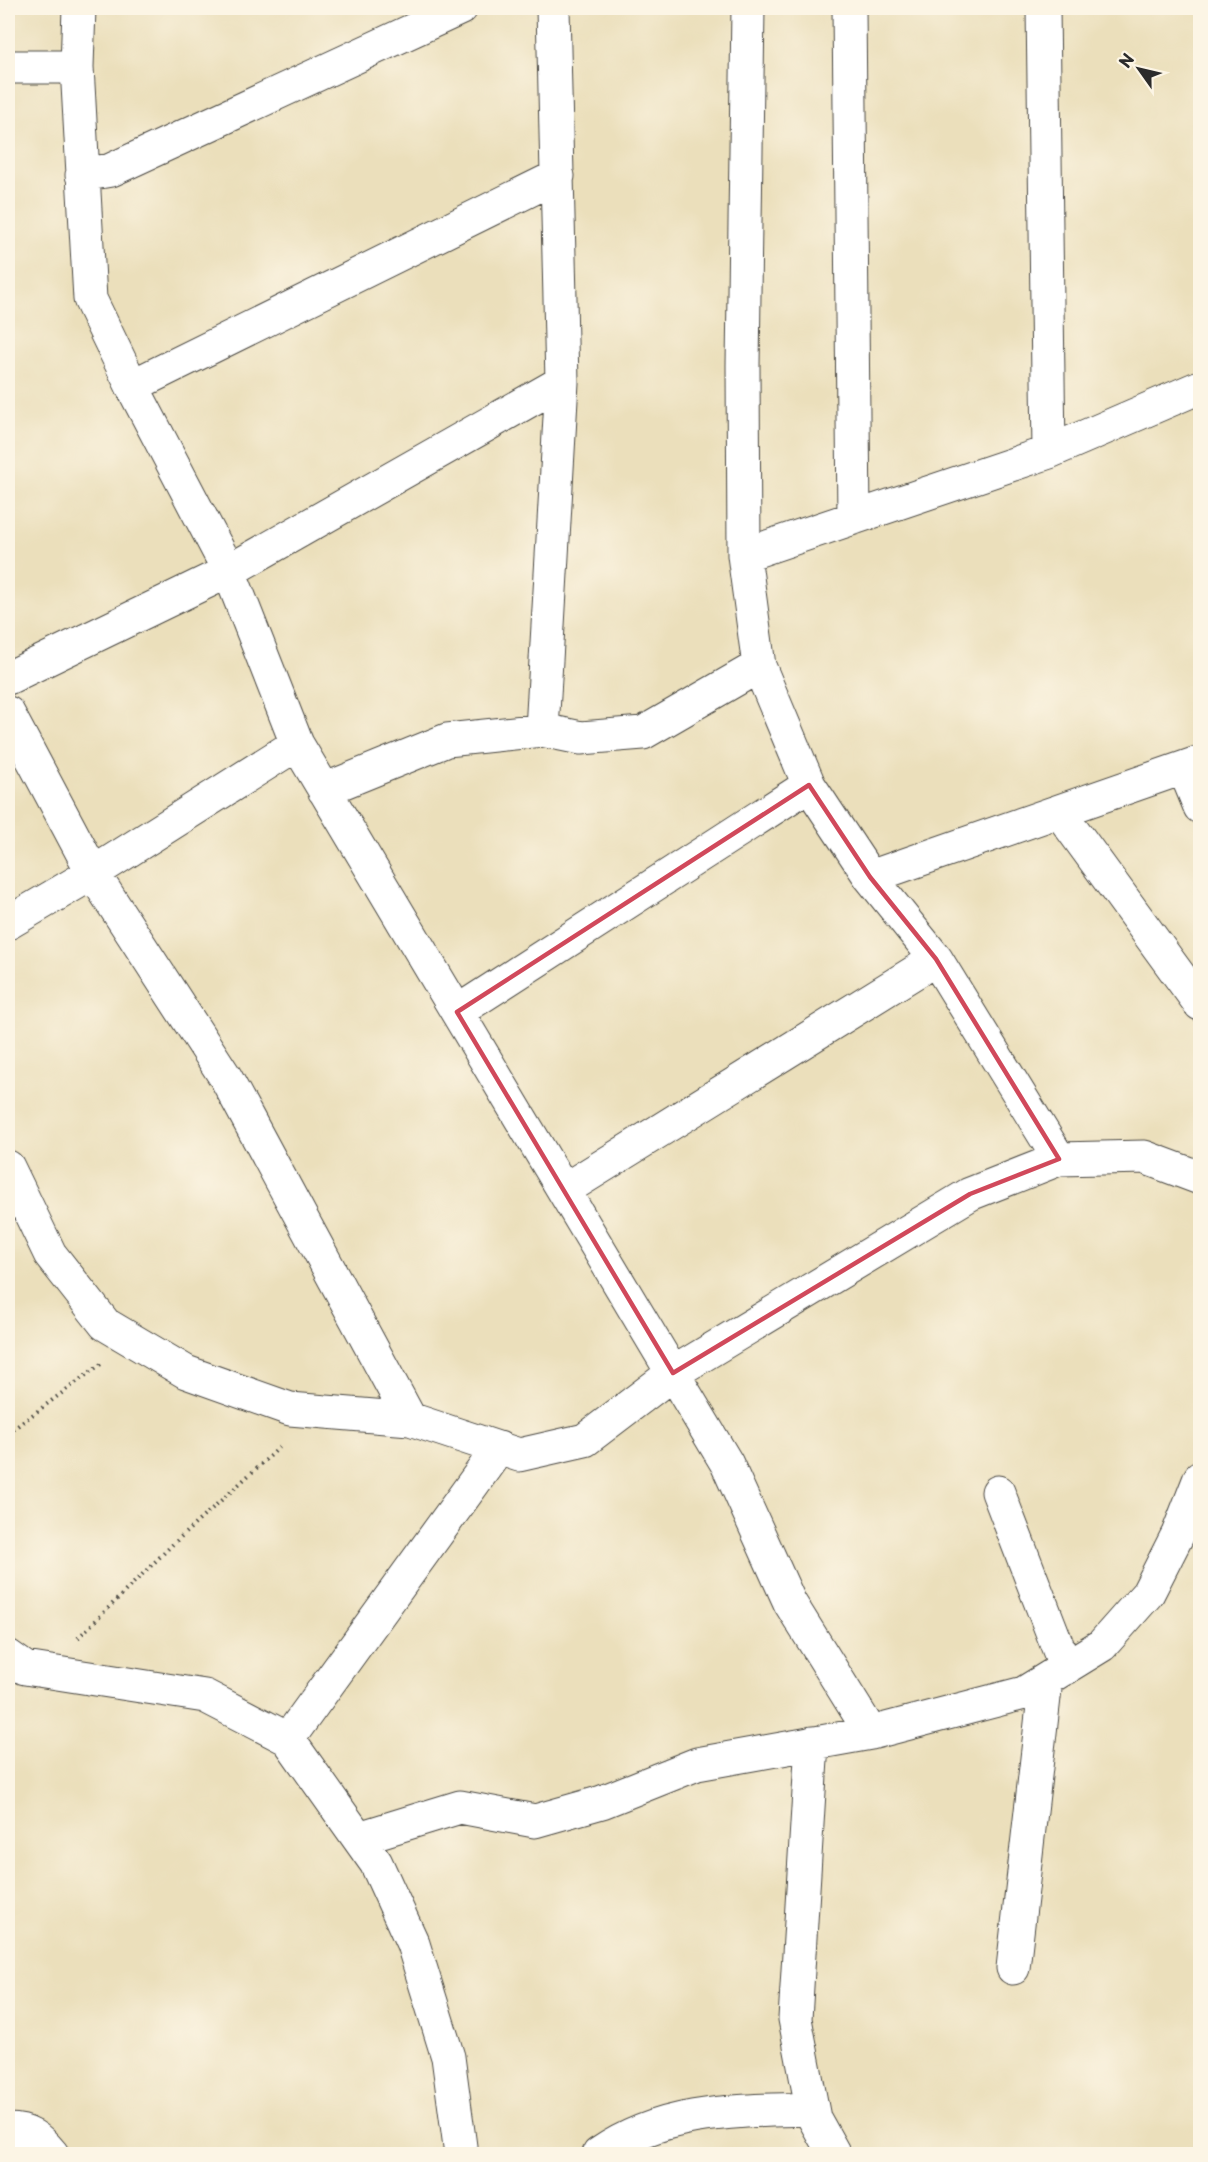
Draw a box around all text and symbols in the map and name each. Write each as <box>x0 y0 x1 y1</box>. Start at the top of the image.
north arrow <box>1109 39 1169 99</box>
text: N <box>1112 48 1139 72</box>

